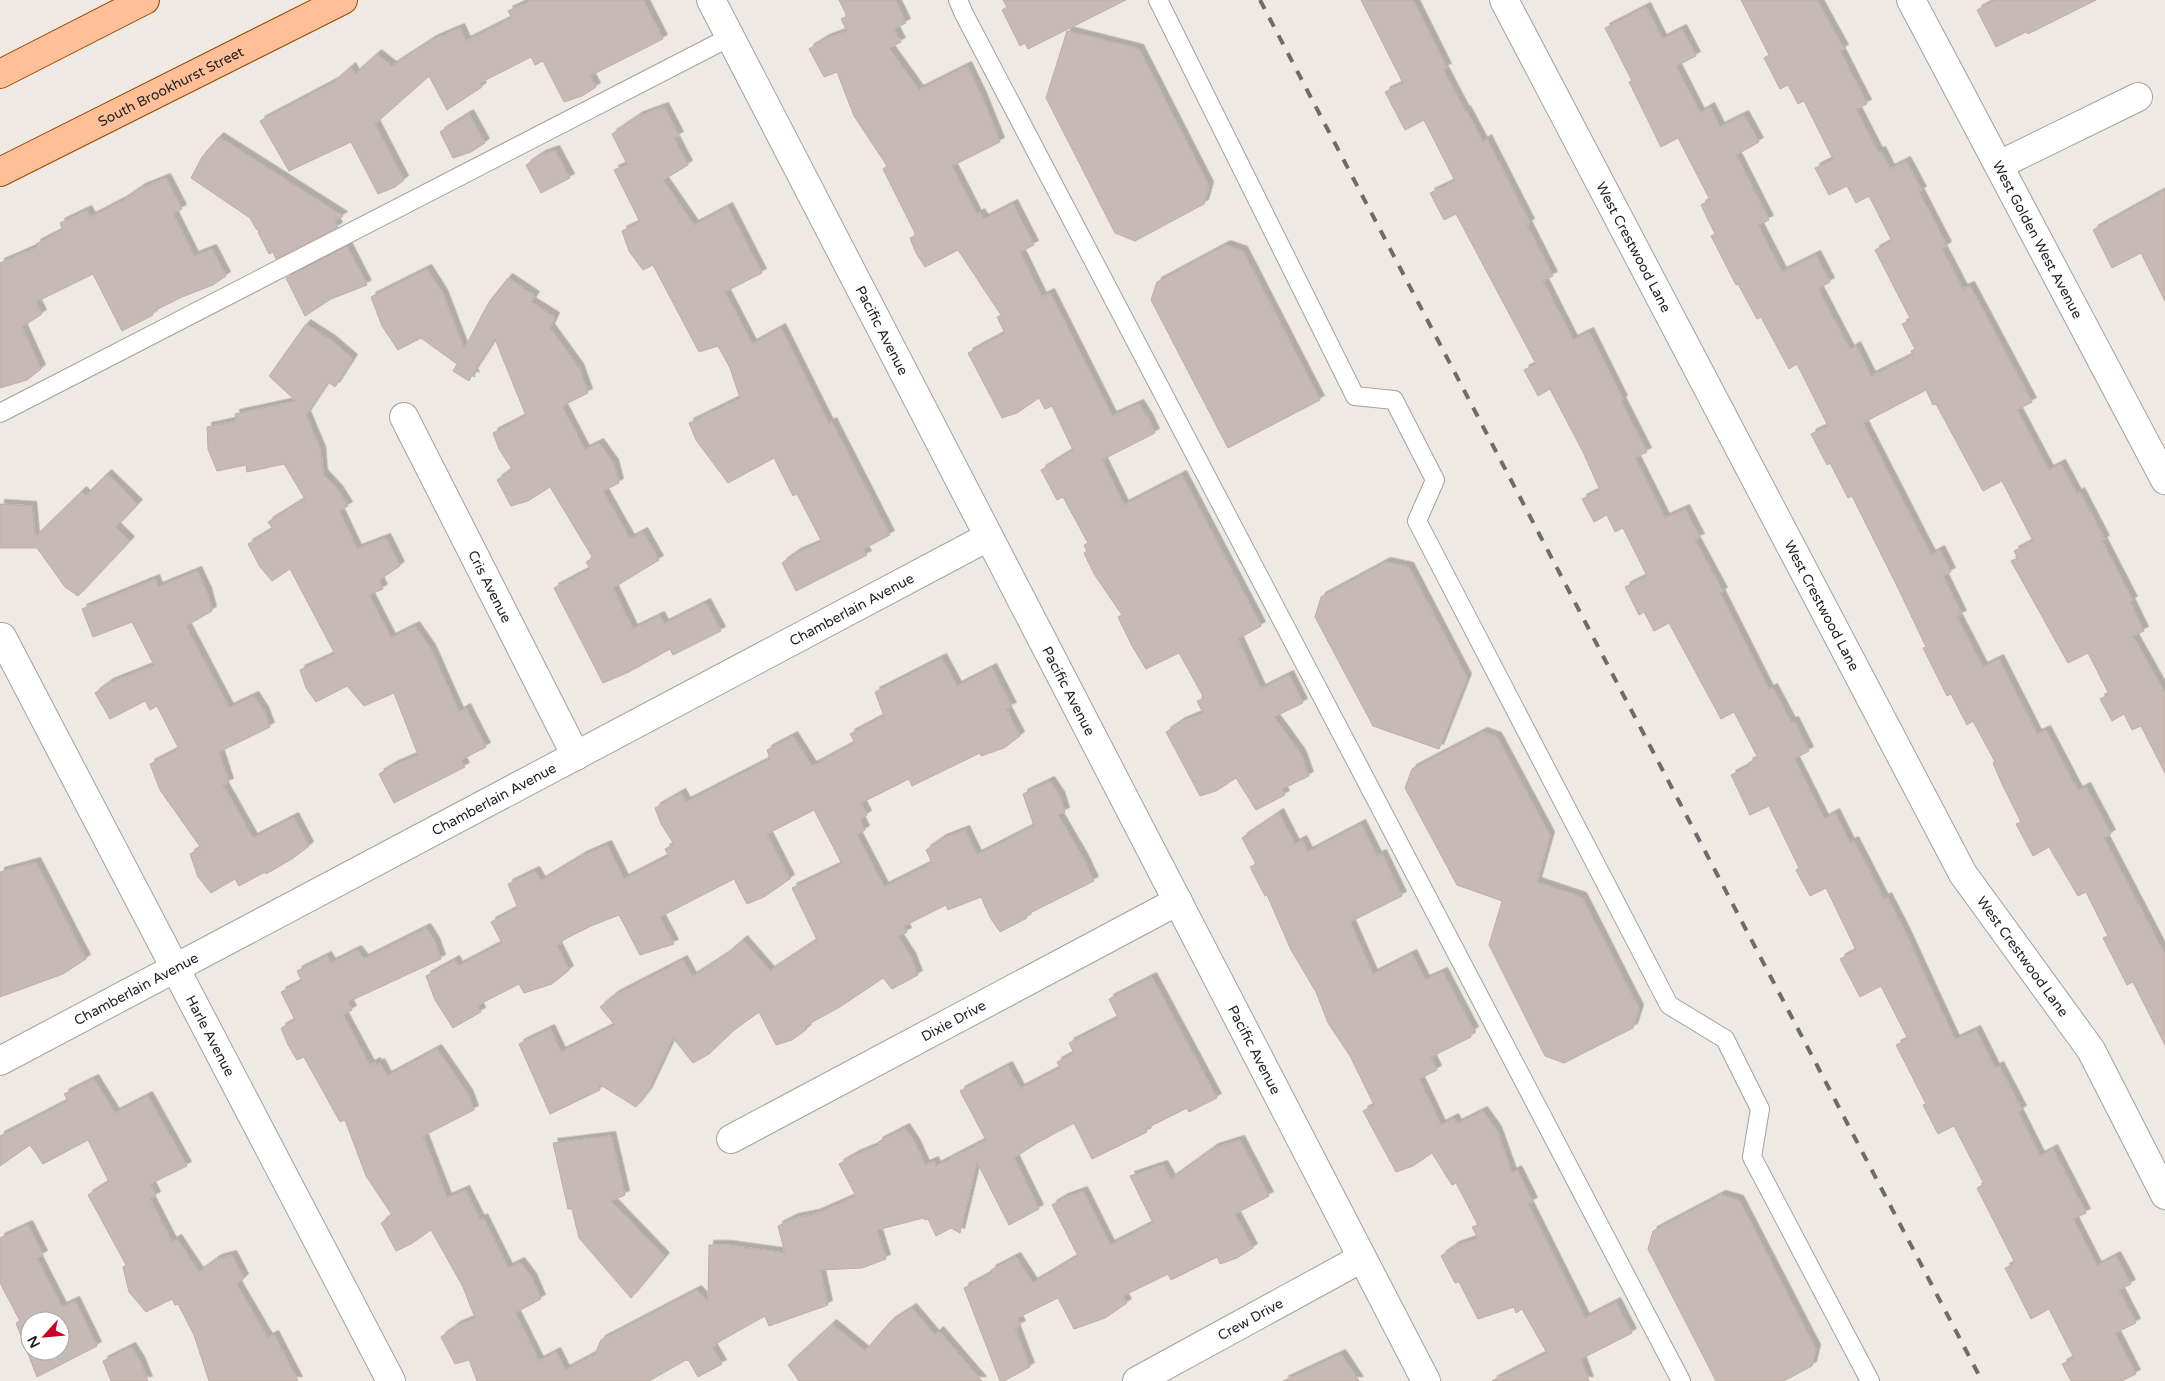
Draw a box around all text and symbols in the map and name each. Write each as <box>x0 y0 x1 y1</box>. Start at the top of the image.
street label: South Brookhurst Street <box>95 42 247 130</box>
street label: West Golden West Avenue <box>1989 158 2086 321</box>
street label: West Crestwood Lane <box>1593 179 1675 315</box>
street label: Pacific Avenue <box>852 283 912 378</box>
street label: West Crestwood Lane <box>1781 538 1863 674</box>
street label: Cris Avenue <box>465 547 515 626</box>
street label: Chamberlain Avenue <box>787 569 917 649</box>
street label: Pacific Avenue <box>1039 643 1099 738</box>
street label: Chamberlain Avenue <box>429 759 559 839</box>
street label: West Crestwood Lane <box>1973 893 2072 1020</box>
street label: Chamberlain Avenue <box>71 949 201 1029</box>
street label: Harle Avenue <box>182 992 239 1079</box>
street label: Dixie Drive <box>918 996 989 1045</box>
street label: Pacific Avenue <box>1224 1002 1285 1097</box>
street label: Crew Drive <box>1215 1294 1286 1344</box>
north arrow <box>20 1311 70 1361</box>
text: N <box>24 1333 44 1351</box>

